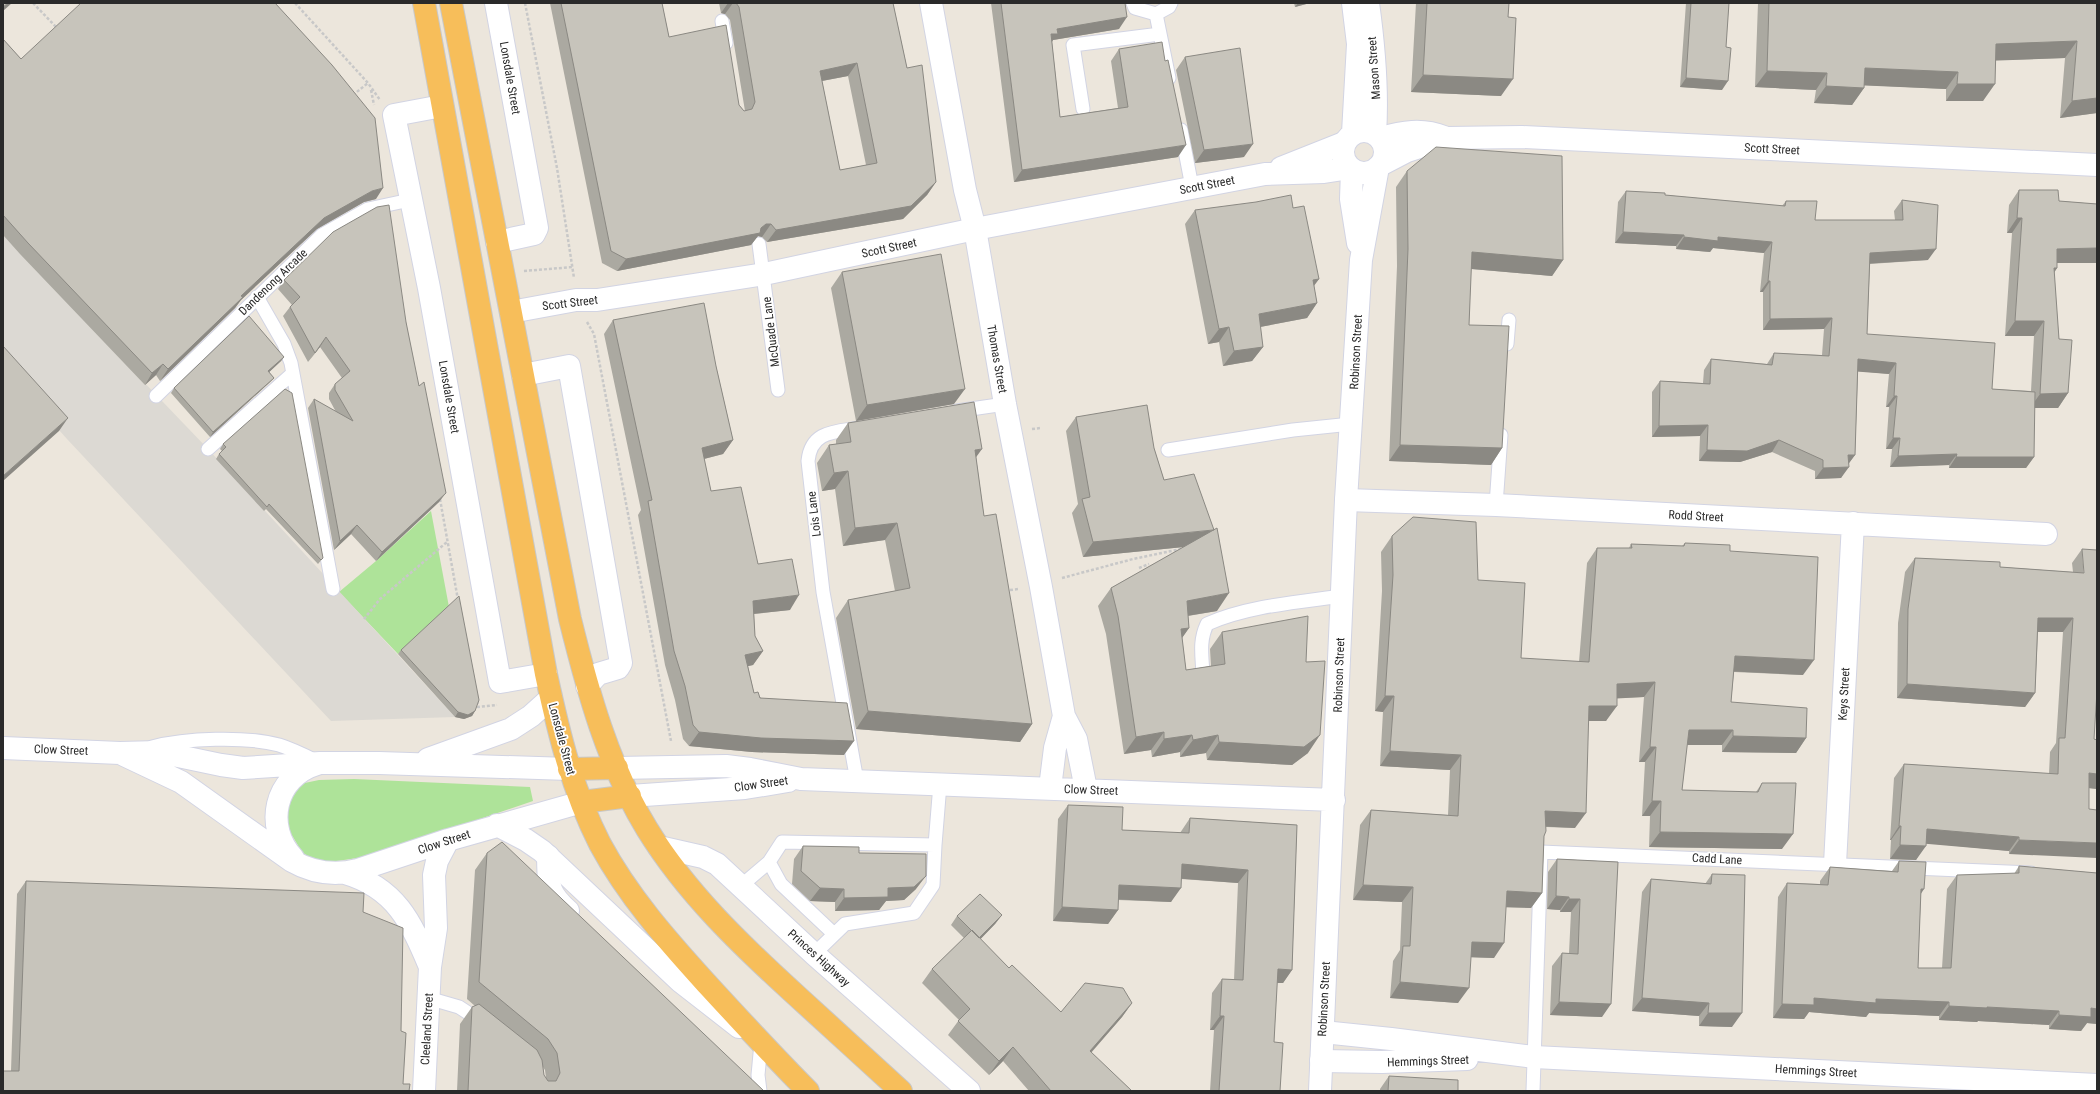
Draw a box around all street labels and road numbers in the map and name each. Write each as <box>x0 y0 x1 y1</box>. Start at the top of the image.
street label: Mason Street <box>1365 36 1383 100</box>
street label: Lonsdale Street <box>497 40 523 116</box>
street label: Scott Street <box>1744 141 1801 157</box>
street label: Scott Street <box>1178 173 1236 197</box>
street label: Scott Street <box>860 235 918 261</box>
street label: Dandenong Arcade <box>236 246 310 318</box>
street label: Scott Street <box>541 293 599 313</box>
street label: McQuade Lane <box>760 296 782 368</box>
street label: Robinson Street <box>1347 314 1365 390</box>
street label: Thomas Street <box>984 324 1010 395</box>
street label: Lonsdale Street <box>436 359 462 435</box>
street label: Lois Lane <box>804 490 824 537</box>
street label: Rodd Street <box>1668 508 1724 524</box>
street label: Robinson Street <box>1331 637 1347 713</box>
street label: Keys Street <box>1836 667 1852 721</box>
street label: Lonsdale Street <box>546 701 578 777</box>
street label: Clow Street <box>34 742 89 758</box>
street label: Clow Street <box>733 773 789 795</box>
street label: Clow Street <box>1064 782 1119 798</box>
street label: Clow Street <box>416 827 472 857</box>
street label: Cadd Lane <box>1692 851 1743 867</box>
street label: Princes Highway <box>785 926 853 990</box>
street label: Robinson Street <box>1315 961 1333 1037</box>
street label: Cleeland Street <box>418 992 436 1065</box>
street label: Hemmings Street <box>1387 1053 1470 1069</box>
street label: Hemmings Street <box>1775 1062 1858 1080</box>

